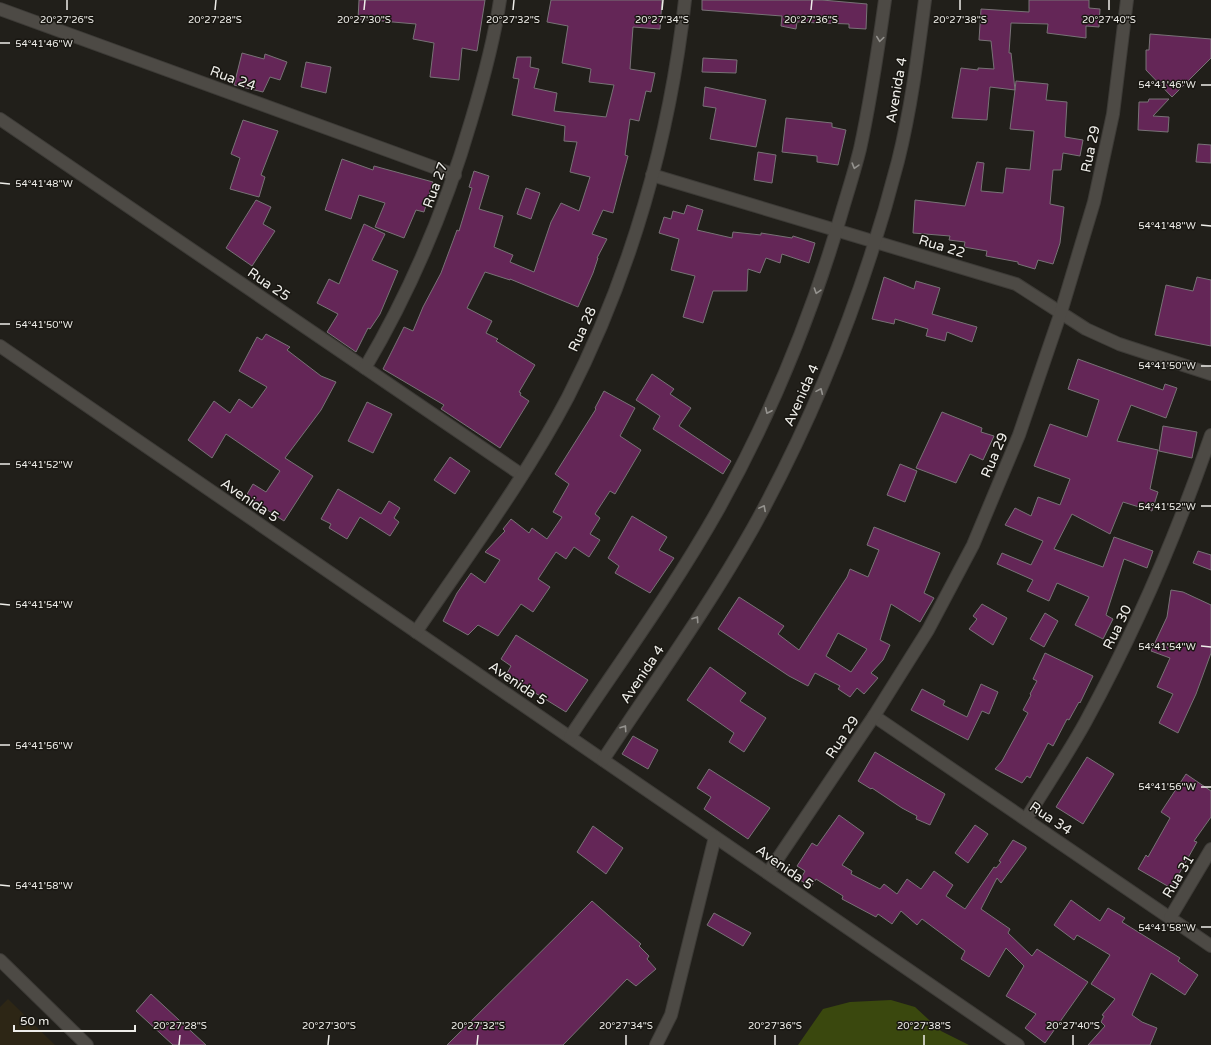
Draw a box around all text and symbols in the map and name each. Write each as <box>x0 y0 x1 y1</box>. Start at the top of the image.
text: 20°27'26"S <box>40 14 94 26</box>
text: 20°27'28"S <box>188 14 242 26</box>
text: 20°27'30"S <box>337 14 391 26</box>
text: 20°27'32"S <box>486 14 540 26</box>
text: 20°27'34"S <box>635 14 689 26</box>
text: 20°27'36"S <box>784 14 838 26</box>
text: 20°27'38"S <box>933 14 987 26</box>
text: 20°27'40"S <box>1082 14 1136 26</box>
one-way arrow <box>876 36 885 42</box>
text: 54°41'46"W <box>15 38 73 50</box>
street label: Avenida 4 <box>882 56 911 124</box>
street label: Rua 24 <box>208 62 258 95</box>
text: 54°41'46"W <box>1138 79 1196 91</box>
street label: Rua 29 <box>1077 124 1104 174</box>
street label: Rua 27 <box>419 160 452 210</box>
one-way arrow <box>851 162 860 169</box>
text: 54°41'48"W <box>15 178 73 190</box>
text: 54°41'48"W <box>1138 220 1196 232</box>
street label: Rua 22 <box>917 231 967 262</box>
street label: Rua 25 <box>244 264 293 305</box>
one-way arrow <box>813 287 822 294</box>
street label: Rua 28 <box>565 304 600 354</box>
text: 54°41'50"W <box>15 319 73 331</box>
text: 54°41'50"W <box>1138 360 1196 372</box>
street label: Avenida 4 <box>780 361 823 429</box>
one-way arrow <box>816 388 824 395</box>
one-way arrow <box>765 406 773 414</box>
street label: Rua 29 <box>977 430 1012 480</box>
text: 54°41'52"W <box>15 459 73 471</box>
street label: Avenida 5 <box>217 475 282 526</box>
text: 54°41'52"W <box>1138 501 1196 513</box>
one-way arrow <box>759 505 766 512</box>
text: 54°41'54"W <box>15 599 73 611</box>
street label: Rua 30 <box>1099 602 1136 652</box>
one-way arrow <box>691 617 698 624</box>
text: 54°41'54"W <box>1138 641 1196 653</box>
street label: Avenida 4 <box>617 642 668 707</box>
street label: Avenida 5 <box>485 658 550 709</box>
street label: Rua 29 <box>822 713 863 762</box>
one-way arrow <box>619 725 626 732</box>
text: 54°41'56"W <box>15 740 73 752</box>
text: 54°41'56"W <box>1138 781 1196 793</box>
street label: Rua 34 <box>1026 798 1075 839</box>
street label: Avenida 5 <box>753 841 817 893</box>
street label: Rua 31 <box>1159 851 1198 901</box>
text: 54°41'58"W <box>15 880 73 892</box>
text: 54°41'58"W <box>1138 922 1196 934</box>
scale bar <box>14 1007 135 1033</box>
text: 50 m <box>20 1014 49 1028</box>
text: 20°27'28"S <box>153 1020 207 1032</box>
text: 20°27'30"S <box>302 1020 356 1032</box>
text: 20°27'32"S <box>451 1020 505 1032</box>
text: 20°27'34"S <box>599 1020 653 1032</box>
text: 20°27'36"S <box>748 1020 802 1032</box>
text: 20°27'38"S <box>897 1020 951 1032</box>
text: 20°27'40"S <box>1046 1020 1100 1032</box>

